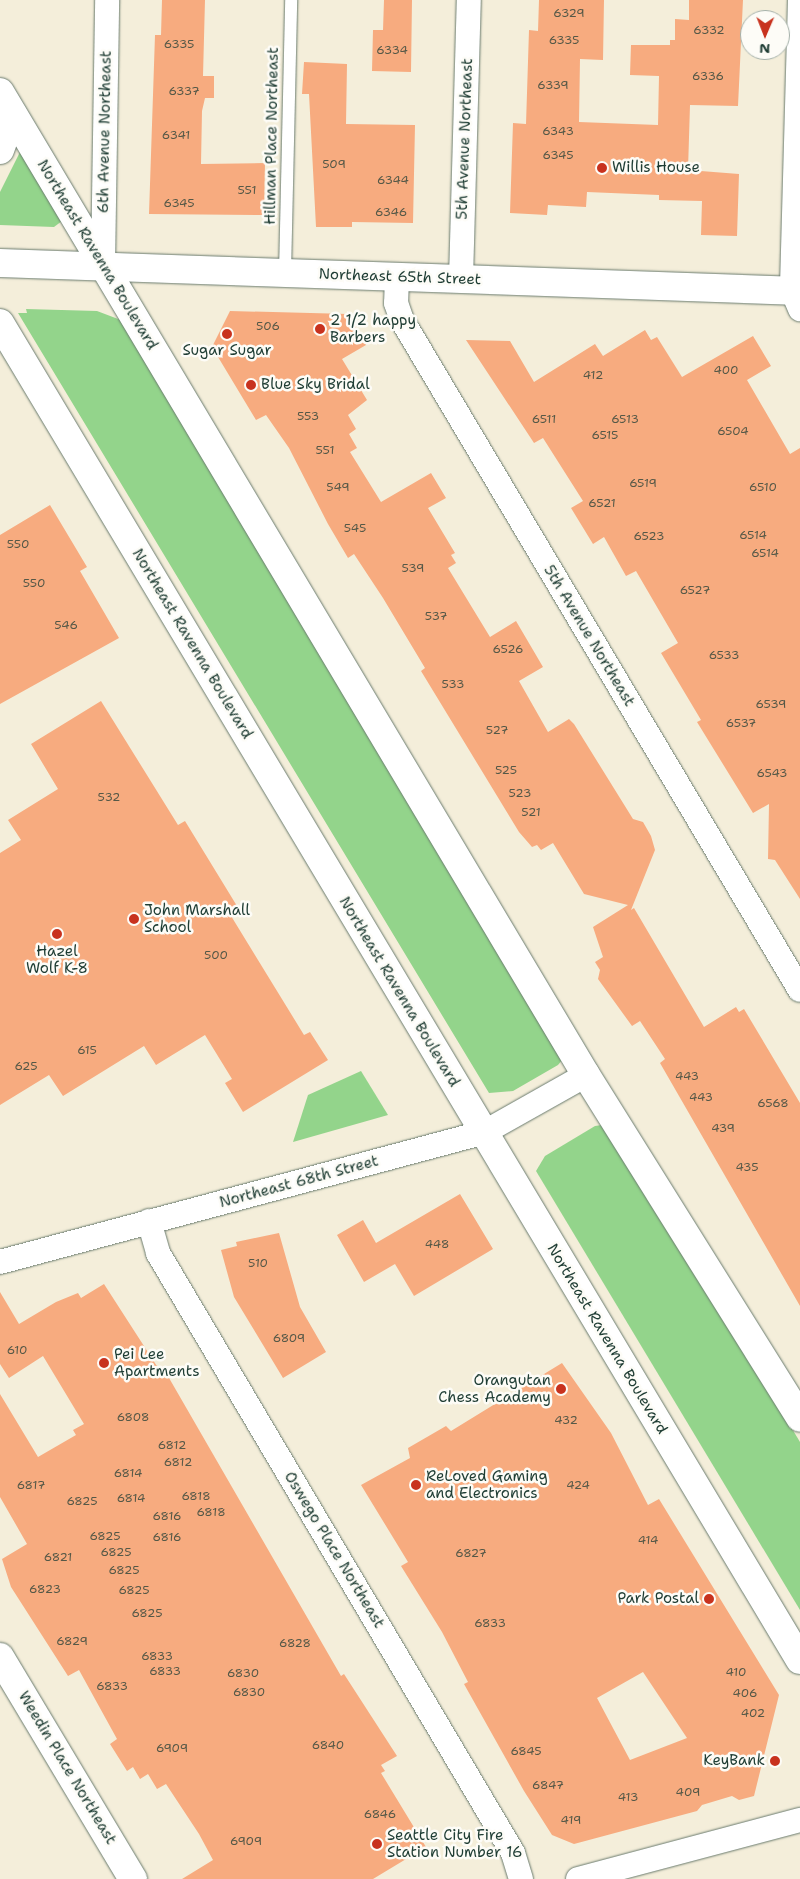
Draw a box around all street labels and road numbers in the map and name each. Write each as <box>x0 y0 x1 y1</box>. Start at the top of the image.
street label: Hillman Place Northeast <box>261 47 283 225</box>
street label: 6th Avenue Northeast <box>95 51 115 213</box>
street label: 5th Avenue Northeast <box>453 58 477 220</box>
street label: Northeast Ravenna Boulevard <box>33 157 161 353</box>
street label: Northeast 65th Street <box>318 265 482 289</box>
street label: Northeast Ravenna Boulevard <box>128 546 256 742</box>
street label: 5th Avenue Northeast <box>540 562 638 710</box>
street label: Northeast Ravenna Boulevard <box>335 894 463 1090</box>
street label: Northeast 68th Street <box>218 1152 380 1212</box>
street label: Northeast Ravenna Boulevard <box>543 1241 671 1437</box>
street label: Oswego Place Northeast <box>280 1469 388 1631</box>
street label: Weedin Place Northeast <box>14 1688 120 1848</box>

